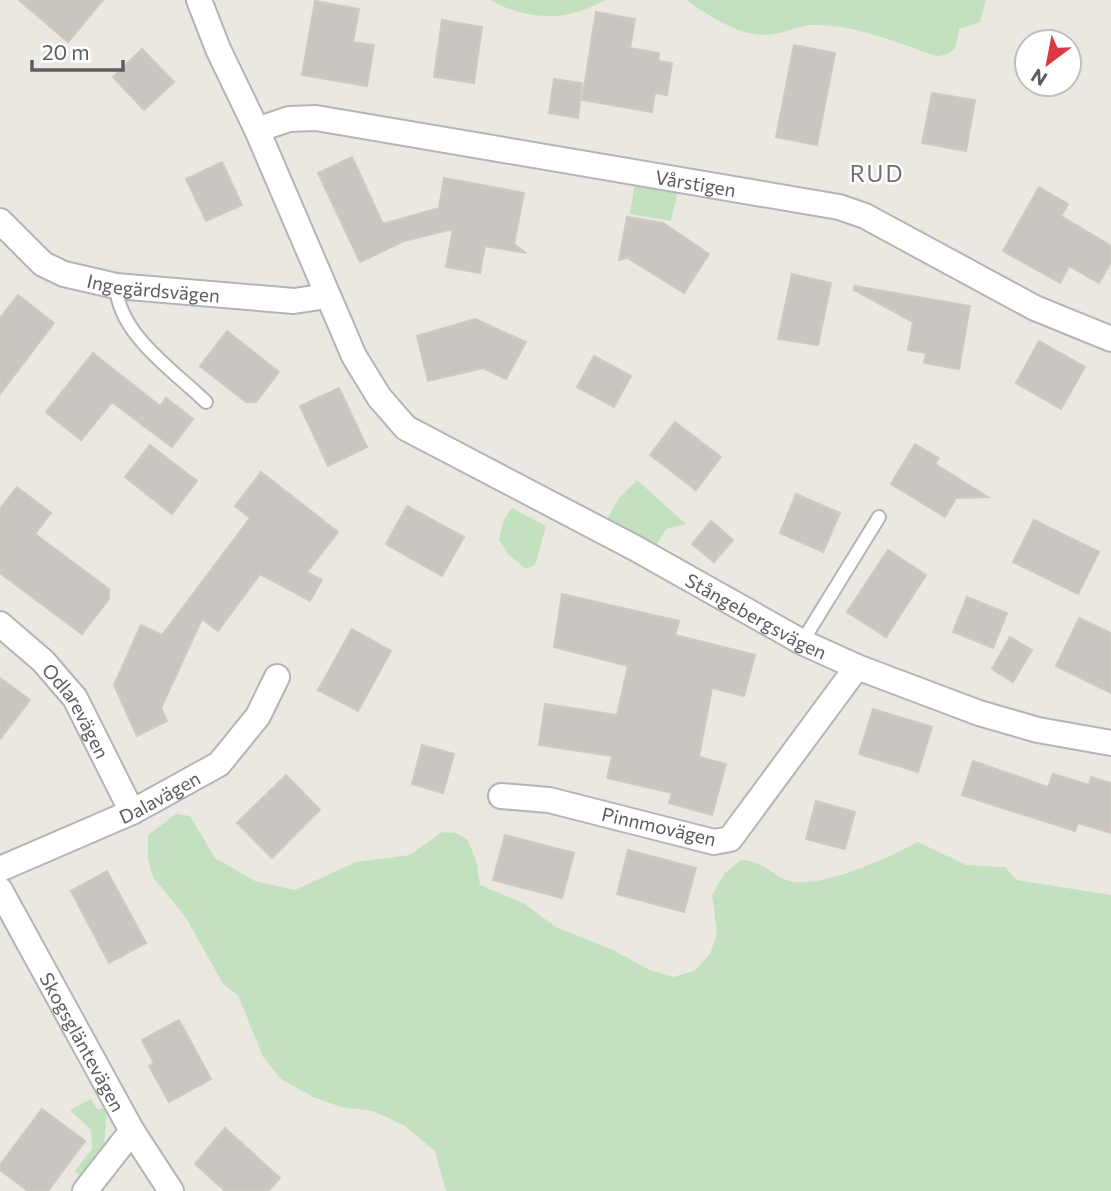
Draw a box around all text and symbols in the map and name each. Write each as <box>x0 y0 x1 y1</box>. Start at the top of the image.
scale bar <box>32 28 122 72</box>
north arrow <box>1013 28 1083 98</box>
text: 20 m <box>42 39 90 64</box>
text: N <box>1027 64 1051 91</box>
district label: RUD <box>850 159 904 187</box>
street label: Vårstigen <box>654 164 738 201</box>
street label: Ingegärdsvägen <box>85 268 221 306</box>
street label: Stångebergsvägen <box>682 567 831 663</box>
street label: Odlarevägen <box>38 658 115 762</box>
street label: Dalavägen <box>115 765 204 828</box>
street label: Pinnmovägen <box>600 802 718 850</box>
street label: Skogsgläntevägen <box>36 968 130 1115</box>

